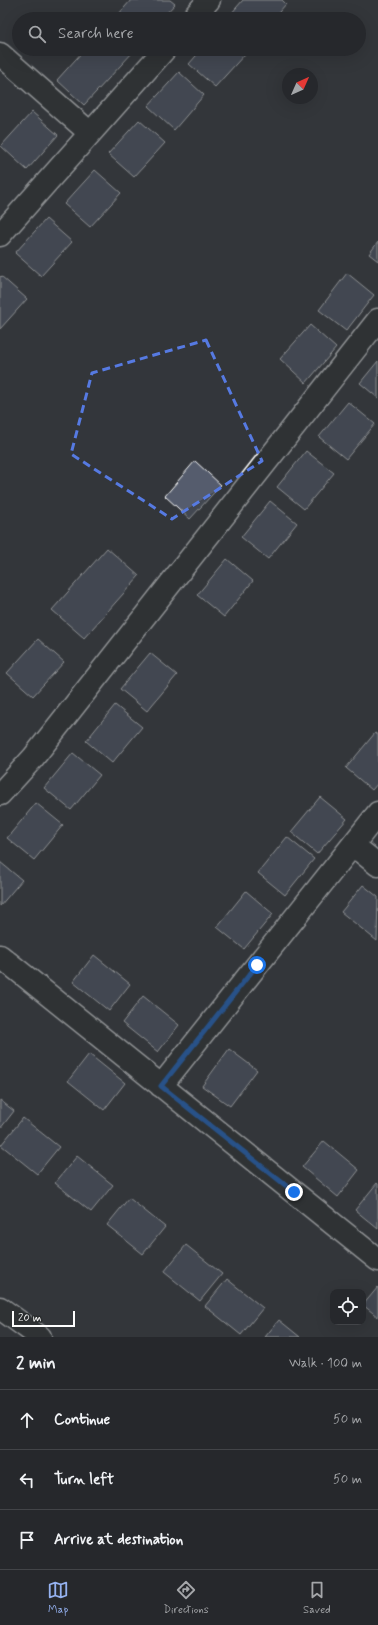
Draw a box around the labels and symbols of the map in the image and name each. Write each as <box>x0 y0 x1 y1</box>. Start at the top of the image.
north arrow <box>282 68 318 104</box>
route start <box>248 956 266 974</box>
route end <box>285 1183 303 1201</box>
scale bar <box>12 1309 75 1328</box>

